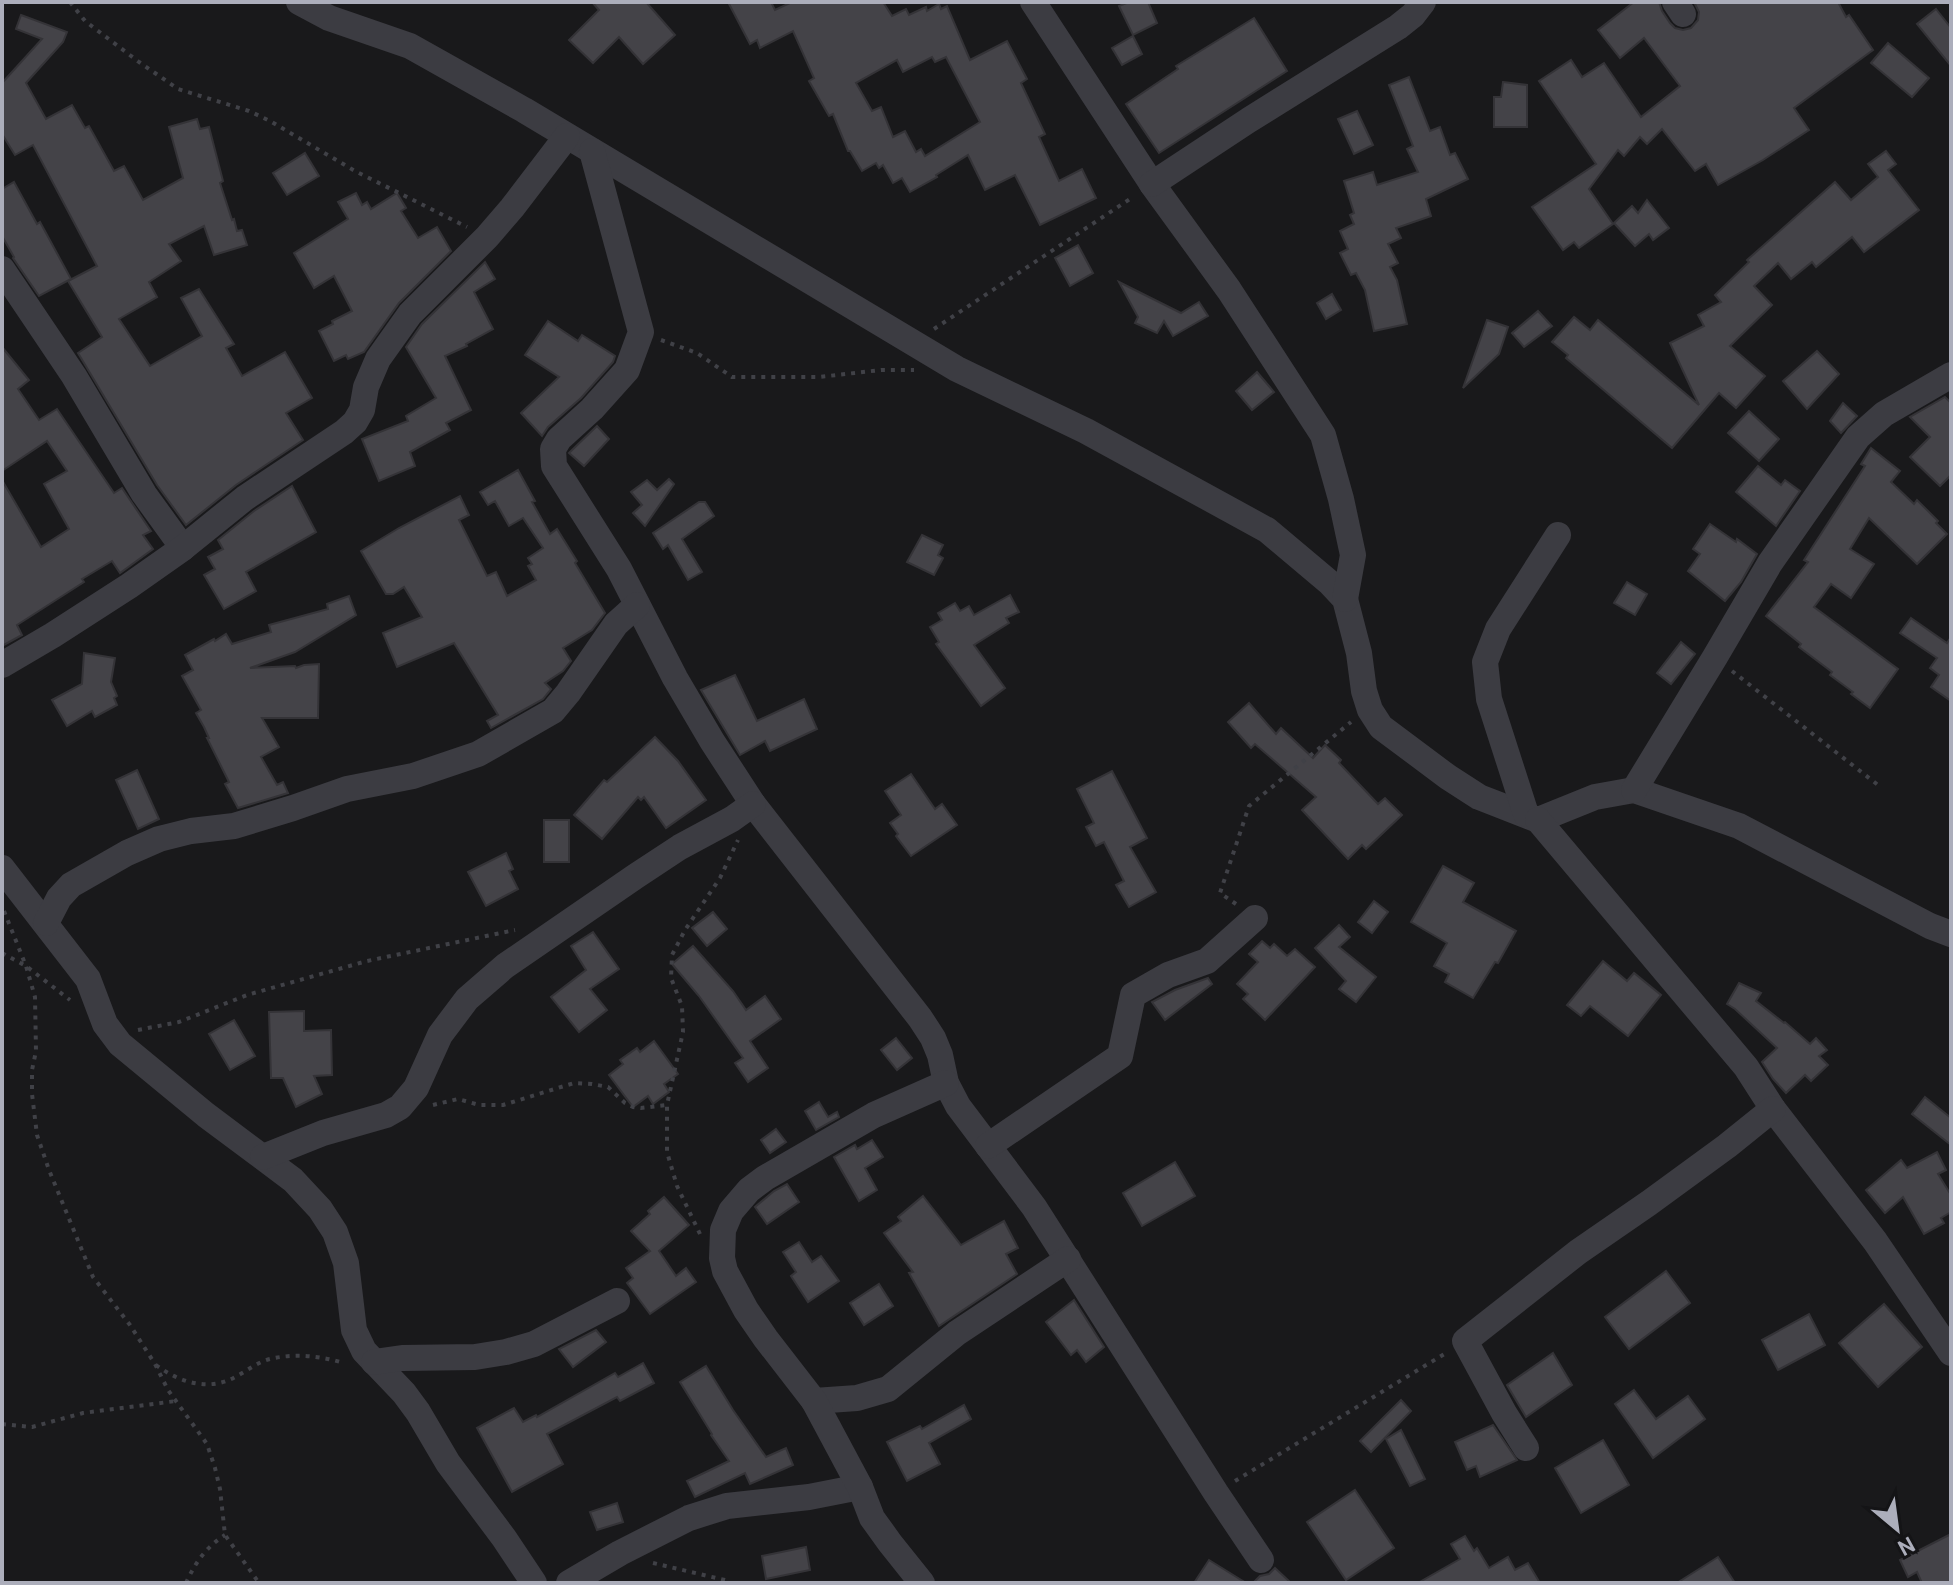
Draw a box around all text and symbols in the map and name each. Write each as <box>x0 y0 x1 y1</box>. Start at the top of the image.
north arrow <box>1857 1489 1937 1569</box>
text: N <box>1893 1530 1920 1562</box>

